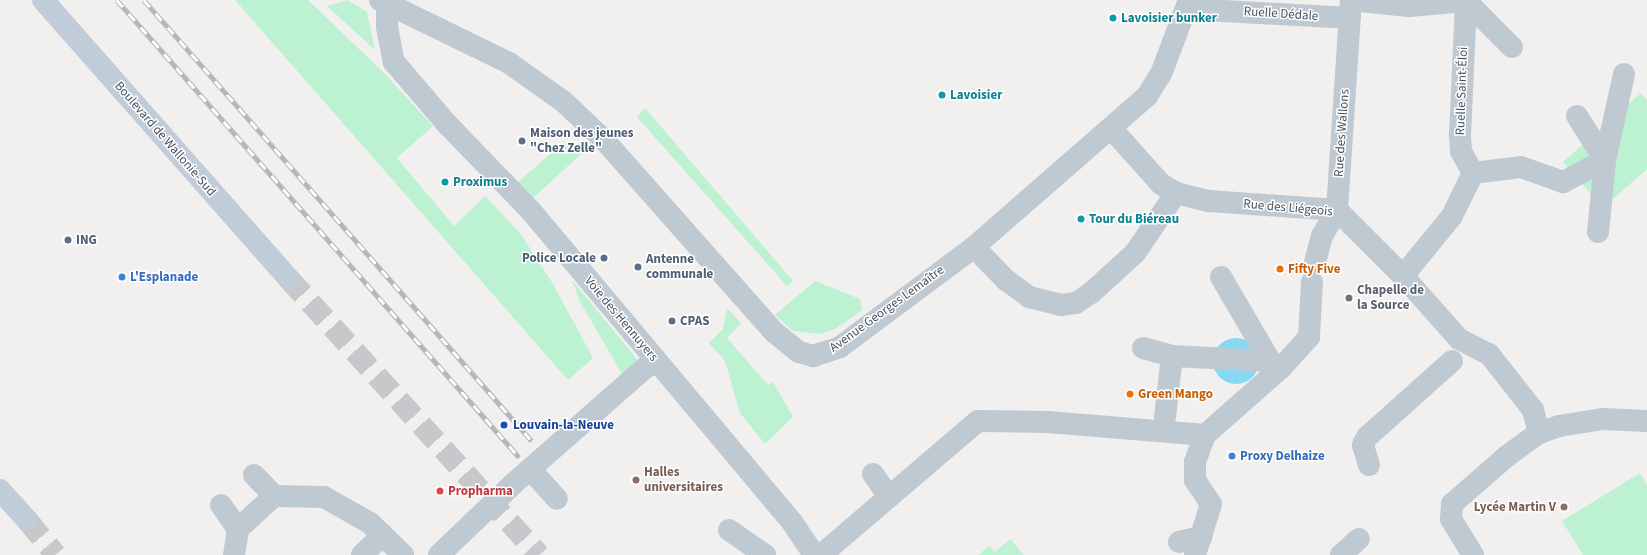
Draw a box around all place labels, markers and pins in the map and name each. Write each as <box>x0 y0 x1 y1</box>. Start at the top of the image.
place label: Lavoisier bunker <box>1121 10 1217 26</box>
marker: Lavoisier bunker <box>1108 13 1118 23</box>
place label: Lavoisier <box>950 87 1002 103</box>
marker: Lavoisier <box>937 90 947 100</box>
place label: Maison des jeunes "Chez Zelle" <box>530 126 634 157</box>
marker: Maison des jeunes "Chez Zelle" <box>517 136 527 146</box>
place label: Proximus <box>453 174 507 190</box>
marker: Proximus <box>440 177 450 187</box>
place label: Tour du Biéreau <box>1089 211 1179 227</box>
marker: Tour du Biéreau <box>1076 214 1086 224</box>
place label: ING <box>76 232 97 248</box>
marker: ING <box>63 235 73 245</box>
place label: Police Locale <box>522 250 596 266</box>
place label: Antenne communale <box>646 252 713 283</box>
marker: Police Locale <box>599 253 609 263</box>
place label: Fifty Five <box>1288 261 1341 277</box>
marker: Antenne communale <box>633 262 643 272</box>
marker: Fifty Five <box>1275 264 1285 274</box>
place label: L'Esplanade <box>130 269 198 285</box>
marker: L'Esplanade <box>117 272 127 282</box>
place label: Chapelle de la Source <box>1357 283 1424 314</box>
marker: Chapelle de la Source <box>1344 293 1354 303</box>
place label: CPAS <box>680 313 709 329</box>
marker: CPAS <box>667 316 677 326</box>
place label: Green Mango <box>1138 386 1213 402</box>
marker: Green Mango <box>1125 389 1135 399</box>
place label: Louvain-la-Neuve <box>513 417 614 433</box>
marker: Louvain-la-Neuve <box>498 419 510 431</box>
place label: Proxy Delhaize <box>1240 448 1325 464</box>
marker: Proxy Delhaize <box>1227 451 1237 461</box>
place label: Halles universitaires <box>644 465 723 496</box>
marker: Halles universitaires <box>631 475 641 485</box>
place label: Propharma <box>448 483 513 499</box>
marker: Propharma <box>435 486 445 496</box>
place label: Lycée Martin V <box>1474 499 1556 515</box>
marker: Lycée Martin V <box>1559 502 1569 512</box>

